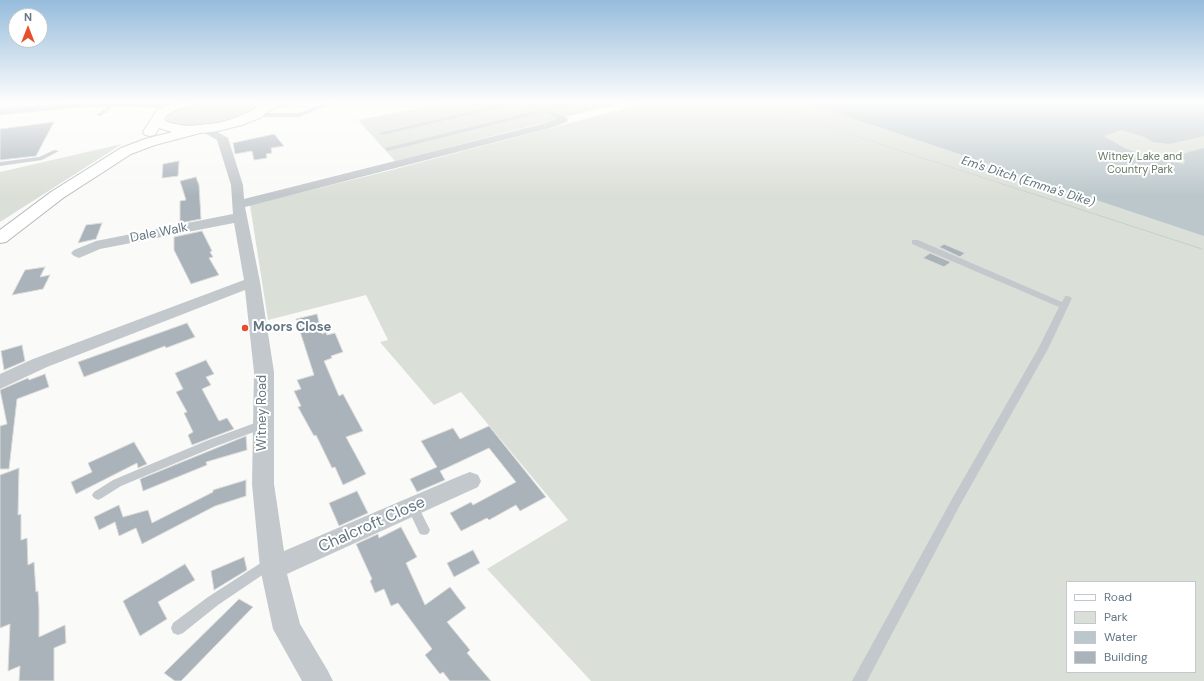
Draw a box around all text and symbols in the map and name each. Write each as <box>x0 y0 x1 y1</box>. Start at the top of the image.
north arrow <box>8 8 48 48</box>
text: N <box>24 10 32 24</box>
park label: Witney Lake and Country Park <box>1098 150 1182 176</box>
water label: Em's Ditch (Emma's Dike) <box>960 154 1096 210</box>
street label: Dale Walk <box>129 220 189 246</box>
place label: Moors Close <box>253 320 331 336</box>
marker: Moors Close <box>240 323 250 333</box>
street label: Witney Road <box>255 375 271 451</box>
street label: Chalcroft Close <box>316 493 428 557</box>
legend <box>1066 581 1196 673</box>
text: Road <box>1104 589 1132 605</box>
text: Park <box>1104 609 1128 625</box>
text: Water <box>1104 629 1137 645</box>
text: Building <box>1104 649 1148 665</box>

